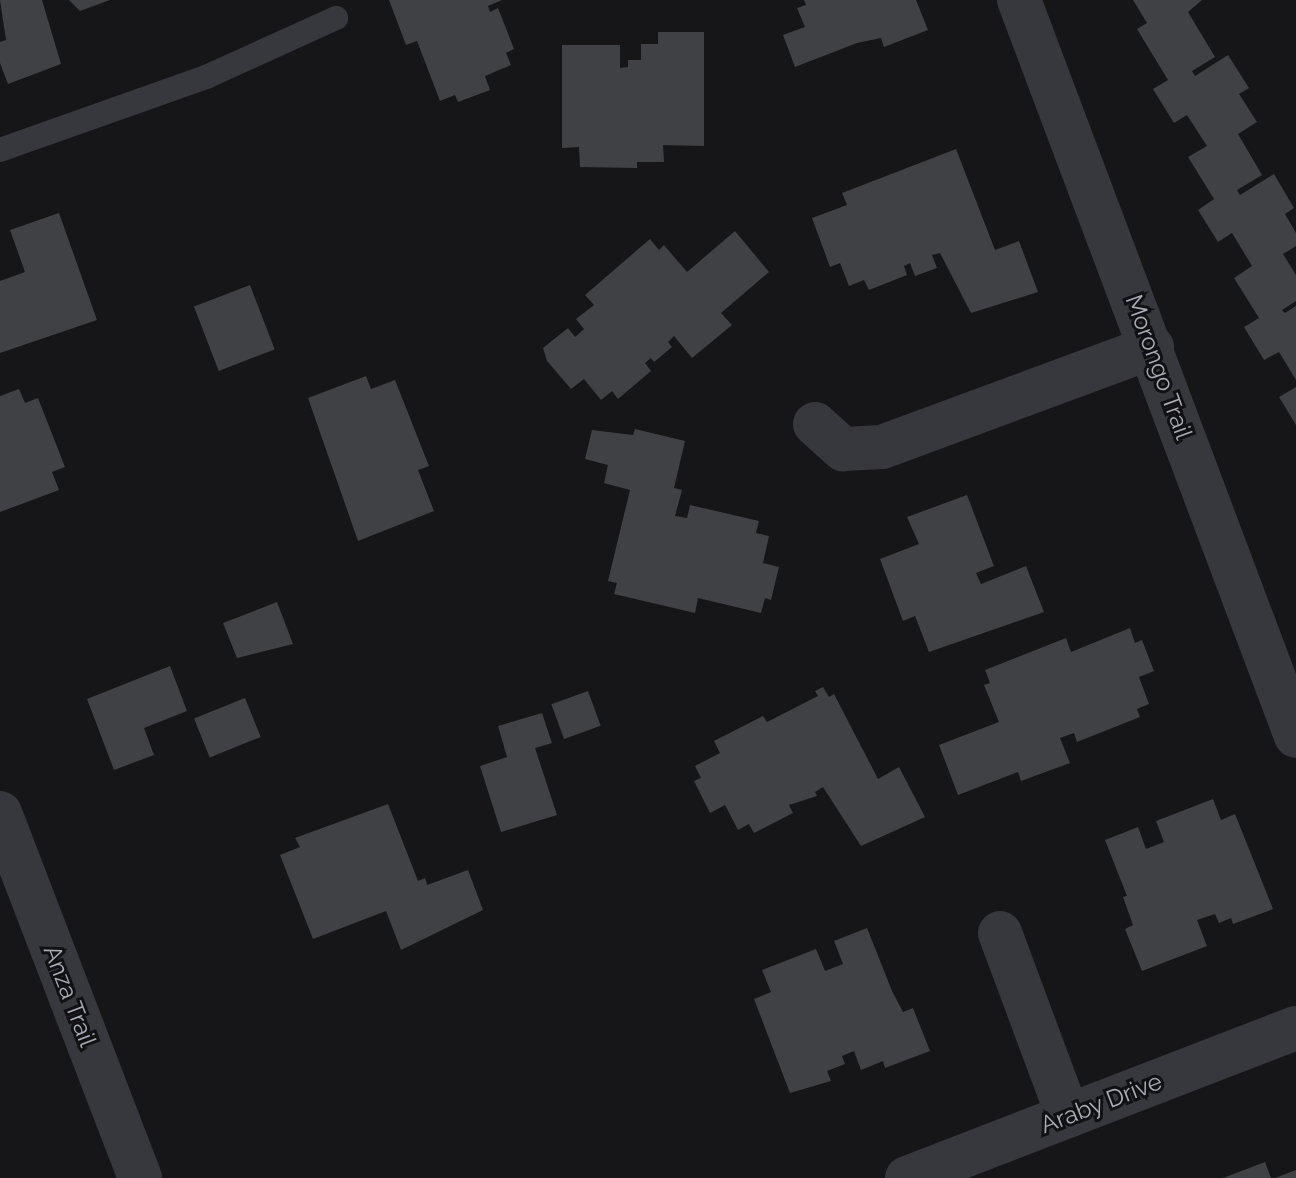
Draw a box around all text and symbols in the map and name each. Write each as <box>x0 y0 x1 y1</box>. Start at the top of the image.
street label: Morongo Trail <box>1119 290 1199 444</box>
street label: Anza Trail <box>37 941 103 1051</box>
street label: Araby Drive <box>1036 1067 1166 1139</box>

